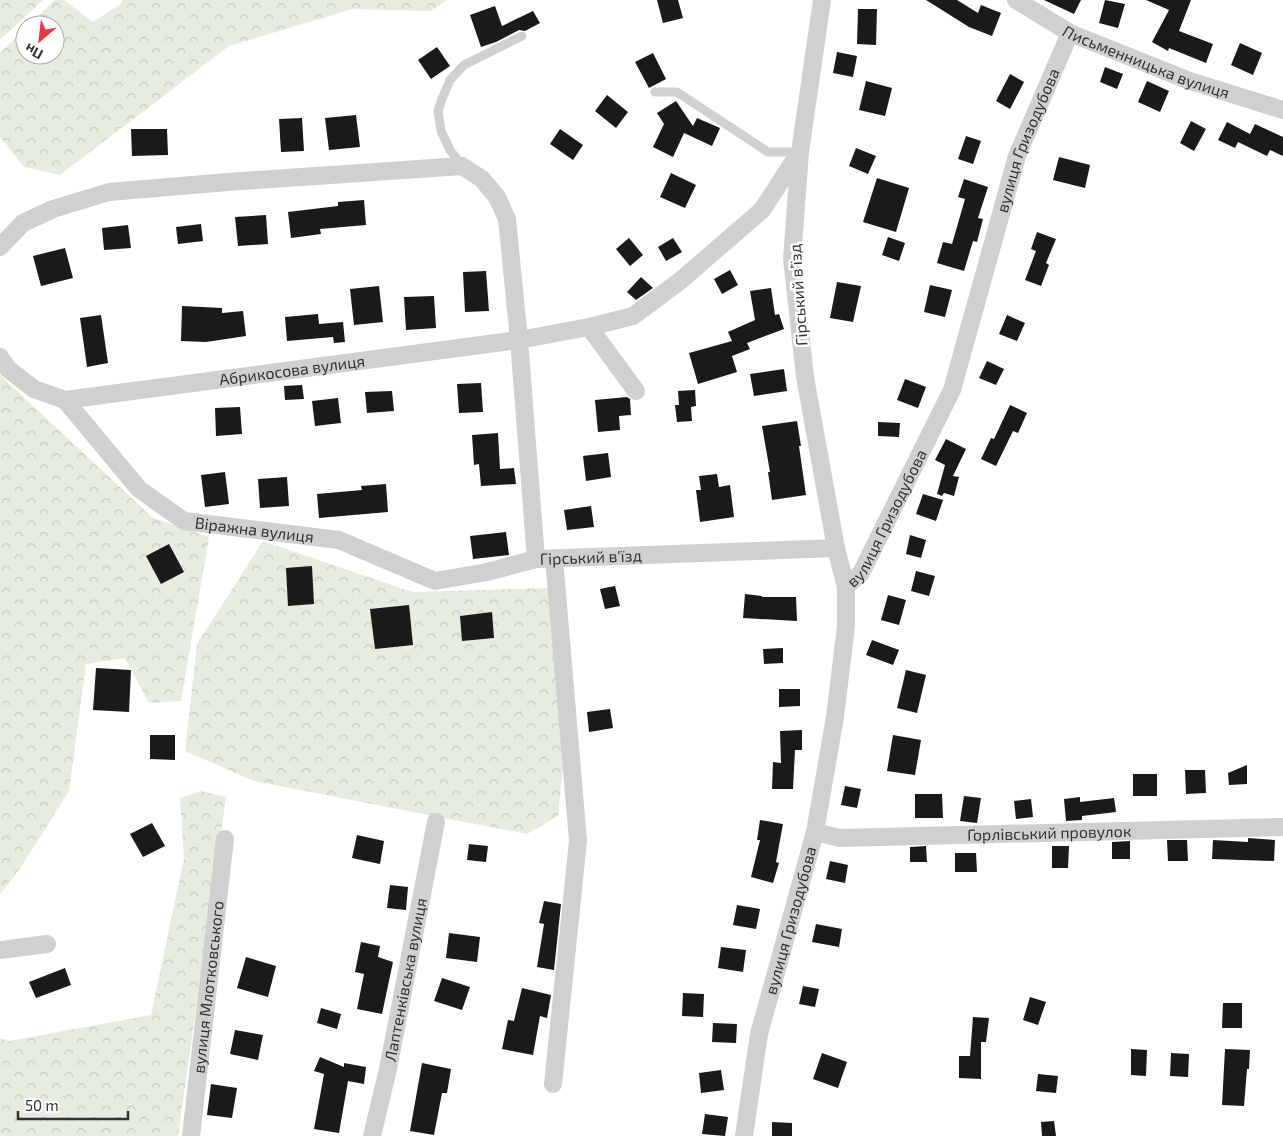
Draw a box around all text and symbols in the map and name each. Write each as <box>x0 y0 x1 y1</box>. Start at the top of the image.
north arrow <box>15 15 65 65</box>
street label: Письменницька вулиця <box>1060 21 1232 102</box>
text: Пн <box>22 40 46 64</box>
street label: вулиця Гризодубова <box>992 65 1063 215</box>
street label: Гірський в’їзд <box>784 244 811 347</box>
street label: Абрикосова вулиця <box>218 350 366 389</box>
street label: вулиця Гризодубова <box>842 446 930 591</box>
street label: Віражна вулиця <box>194 512 315 546</box>
street label: Гірський в'їзд <box>539 545 642 568</box>
street label: Горлівський провулок <box>967 821 1132 844</box>
street label: вулиця Гризодубова <box>760 844 820 997</box>
street label: Лаптенківська вулиця <box>380 896 430 1063</box>
street label: вулиця Млотковського <box>188 900 227 1074</box>
scale bar <box>18 1088 128 1120</box>
text: 50 m <box>25 1096 59 1114</box>

